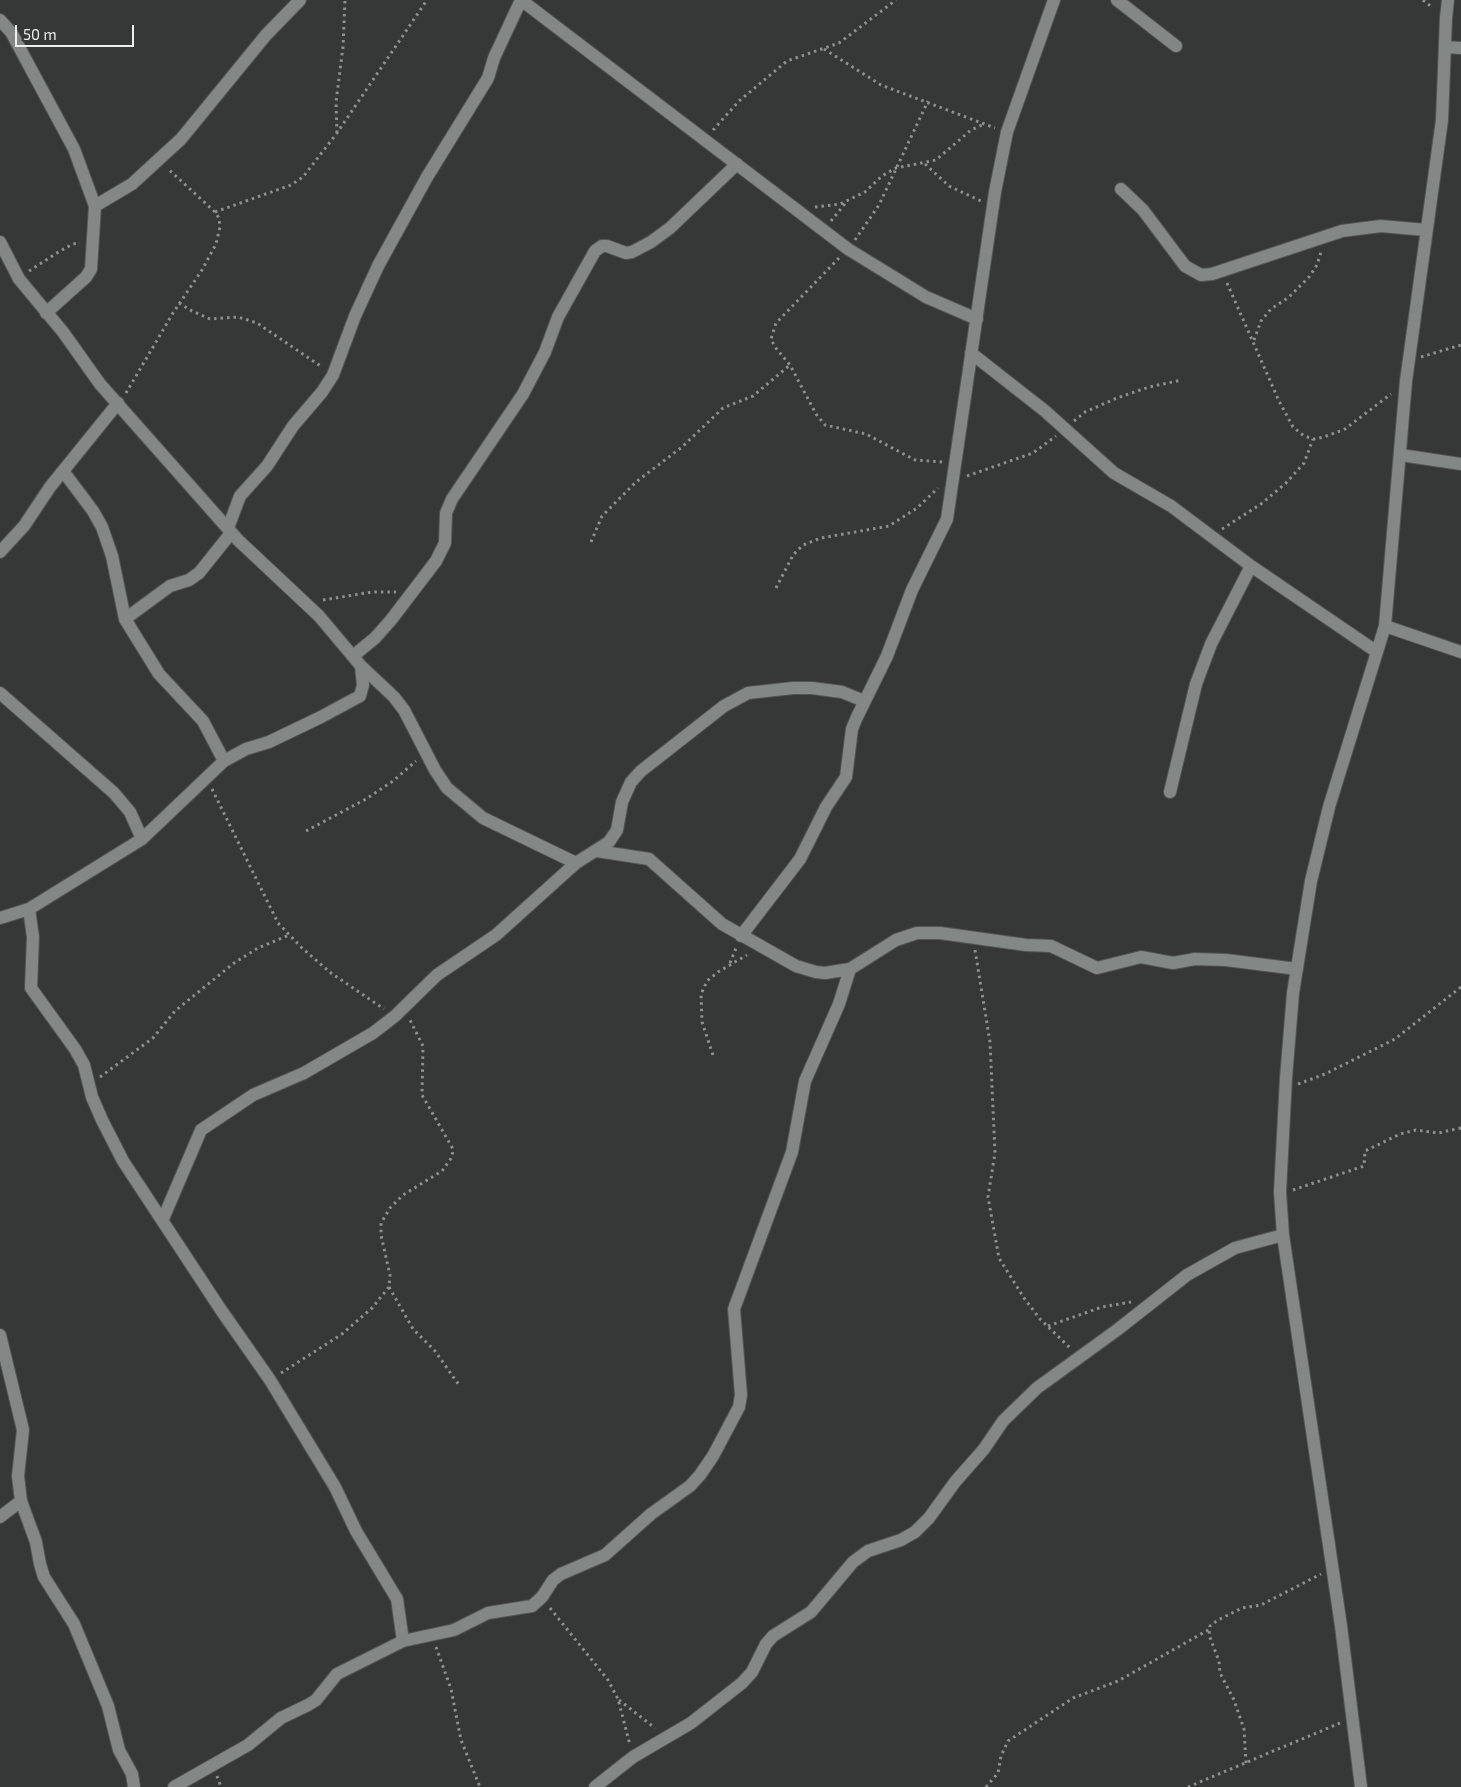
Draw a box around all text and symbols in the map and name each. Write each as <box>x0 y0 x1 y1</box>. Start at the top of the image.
scale bar <box>18 15 136 47</box>
text: 50 m <box>23 25 57 43</box>

